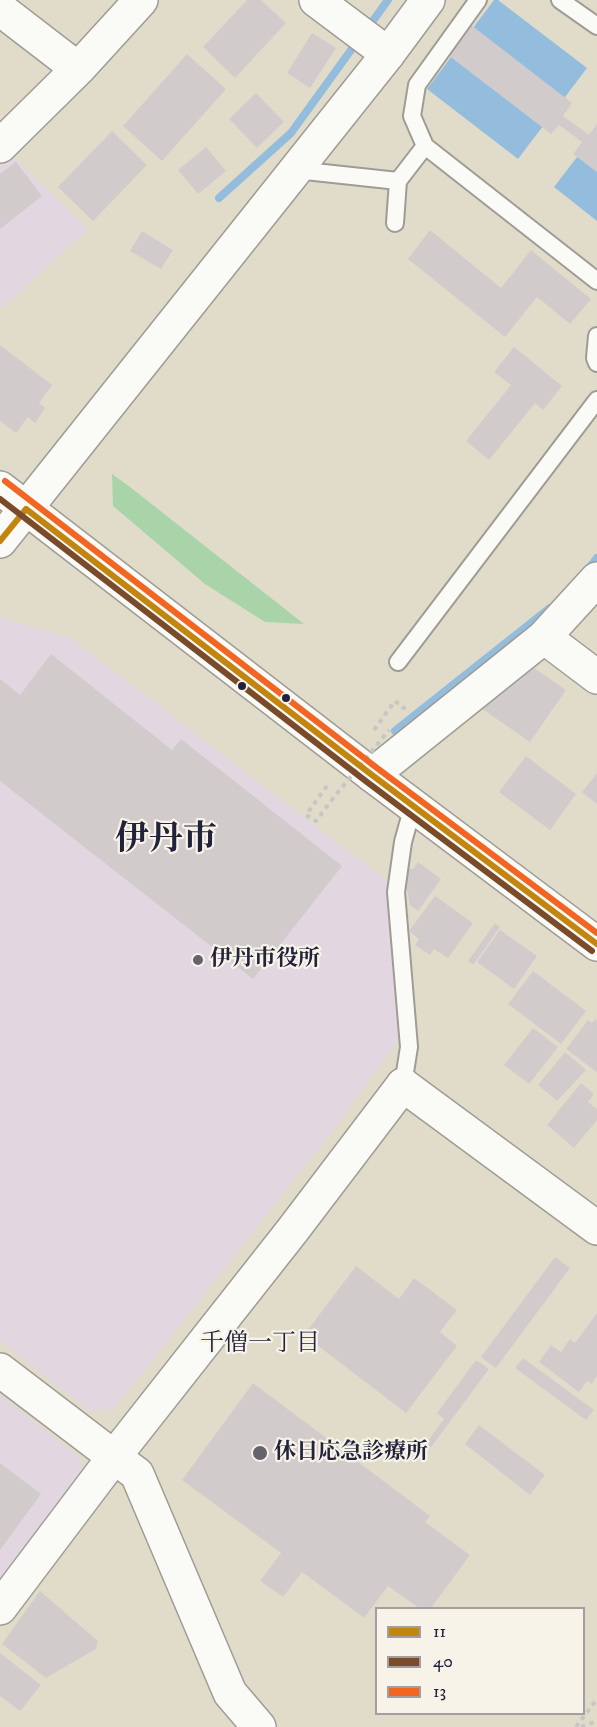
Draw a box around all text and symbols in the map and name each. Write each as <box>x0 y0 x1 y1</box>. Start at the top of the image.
unlabelled marker <box>236 680 248 692</box>
unlabelled marker <box>280 692 292 704</box>
district label: 伊丹市 <box>115 822 217 862</box>
place label: 伊丹市役所 <box>210 947 320 973</box>
marker: 伊丹市役所 <box>191 953 205 967</box>
district label: 千僧一丁目 <box>200 1331 320 1359</box>
place label: 休日応急診療所 <box>274 1440 428 1466</box>
marker: 休日応急診療所 <box>251 1444 269 1462</box>
legend <box>375 1607 585 1715</box>
text: 11 <box>433 1621 446 1643</box>
text: 40 <box>433 1651 453 1673</box>
text: 13 <box>433 1681 446 1703</box>

